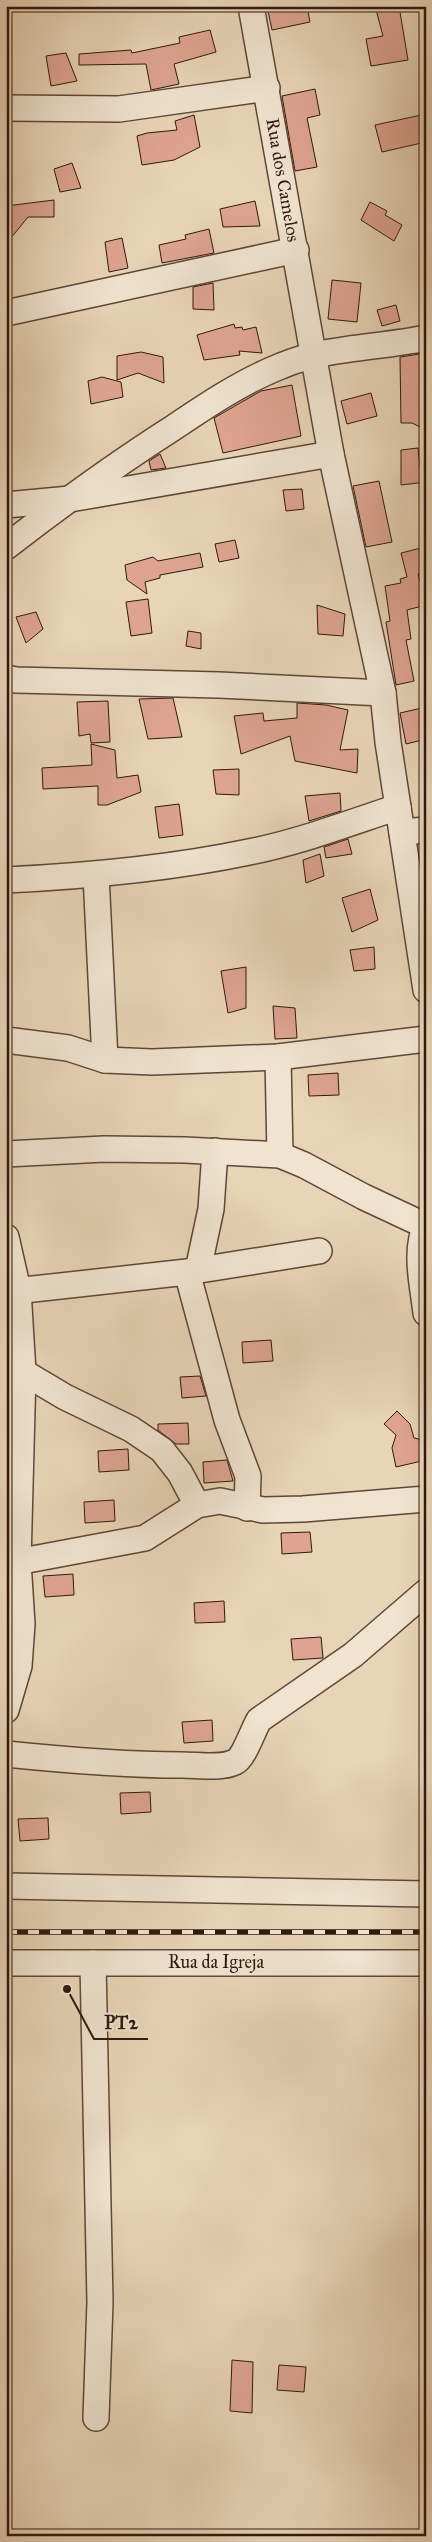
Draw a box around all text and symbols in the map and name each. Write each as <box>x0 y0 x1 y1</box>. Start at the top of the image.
street label: Rua dos Camelos <box>261 116 305 244</box>
street label: Rua da Igreja <box>168 1951 264 1974</box>
callout: PT2 <box>94 2005 148 2039</box>
text: PT2 <box>104 2011 138 2034</box>

